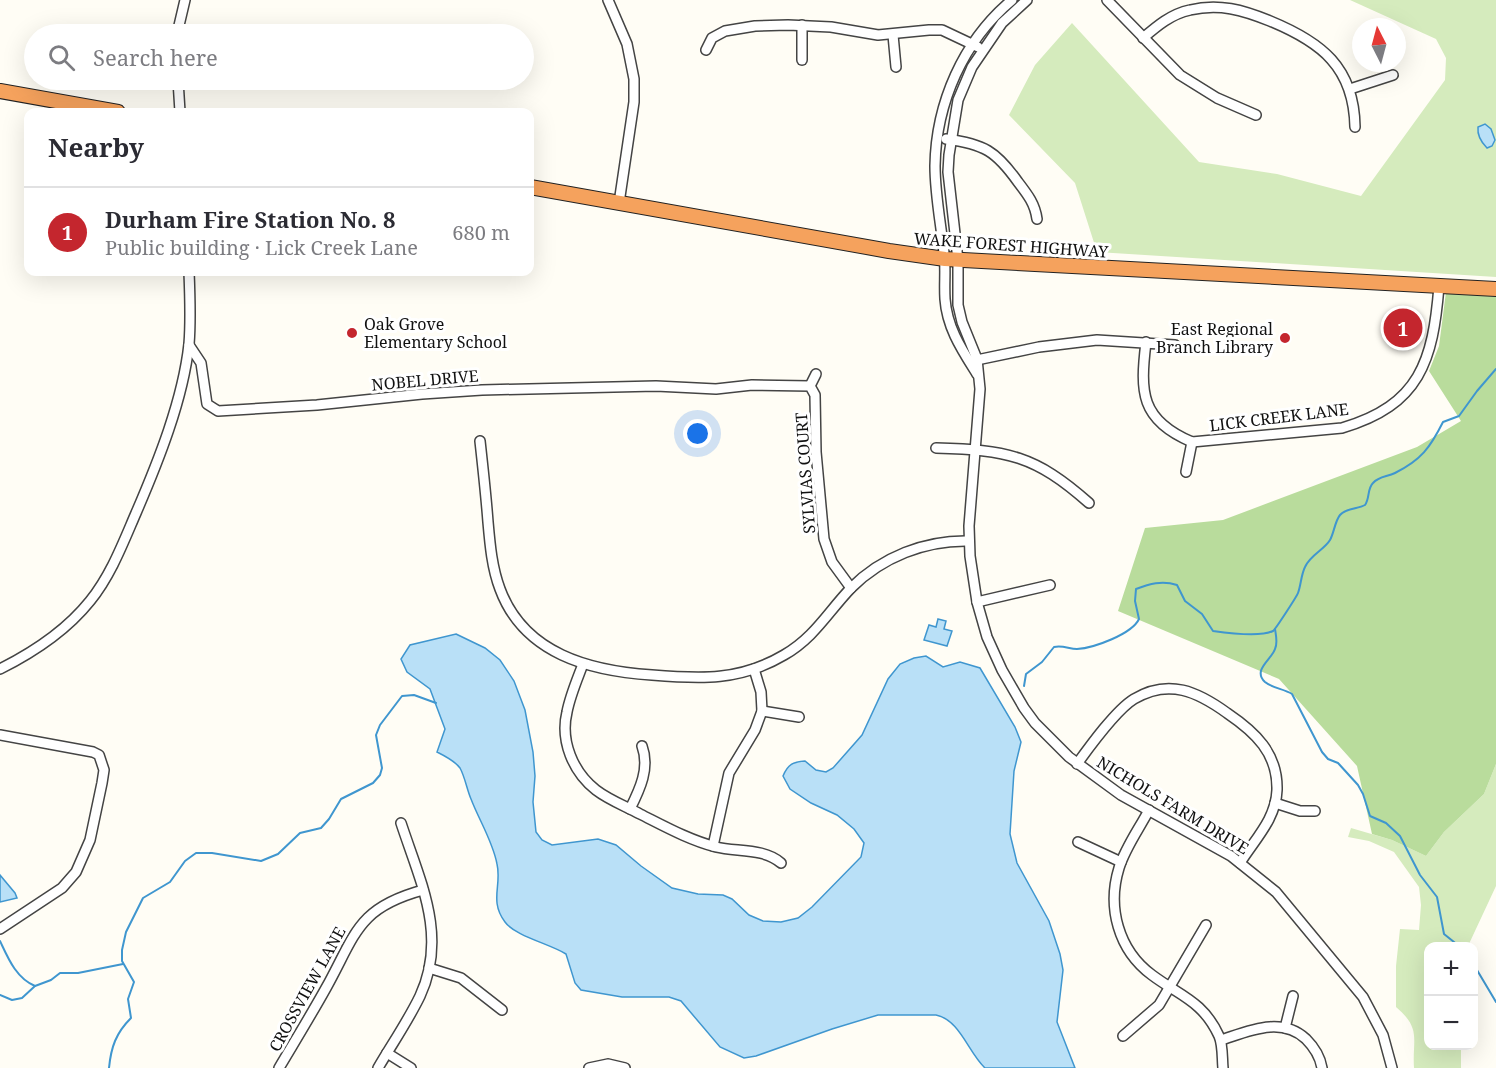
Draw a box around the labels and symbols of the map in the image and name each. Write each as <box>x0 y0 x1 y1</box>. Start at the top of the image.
north arrow <box>1352 18 1406 72</box>
street label: WAKE FOREST HIGHWAY <box>913 227 1110 263</box>
pin: 1 <box>1384 306 1422 350</box>
place label: Oak Grove Elementary School <box>364 313 507 353</box>
place label: East Regional Branch Library <box>1156 318 1274 358</box>
marker: Oak Grove Elementary School <box>345 326 359 340</box>
marker: East Regional Branch Library <box>1278 331 1292 345</box>
street label: NOBEL DRIVE <box>371 364 479 396</box>
street label: LICK CREEK LANE <box>1208 398 1350 436</box>
street label: SYLVIAS COURT <box>790 411 820 534</box>
your location <box>683 419 712 448</box>
street label: NICHOLS FARM DRIVE <box>1093 751 1253 859</box>
street label: CROSSVIEW LANE <box>264 923 350 1055</box>

